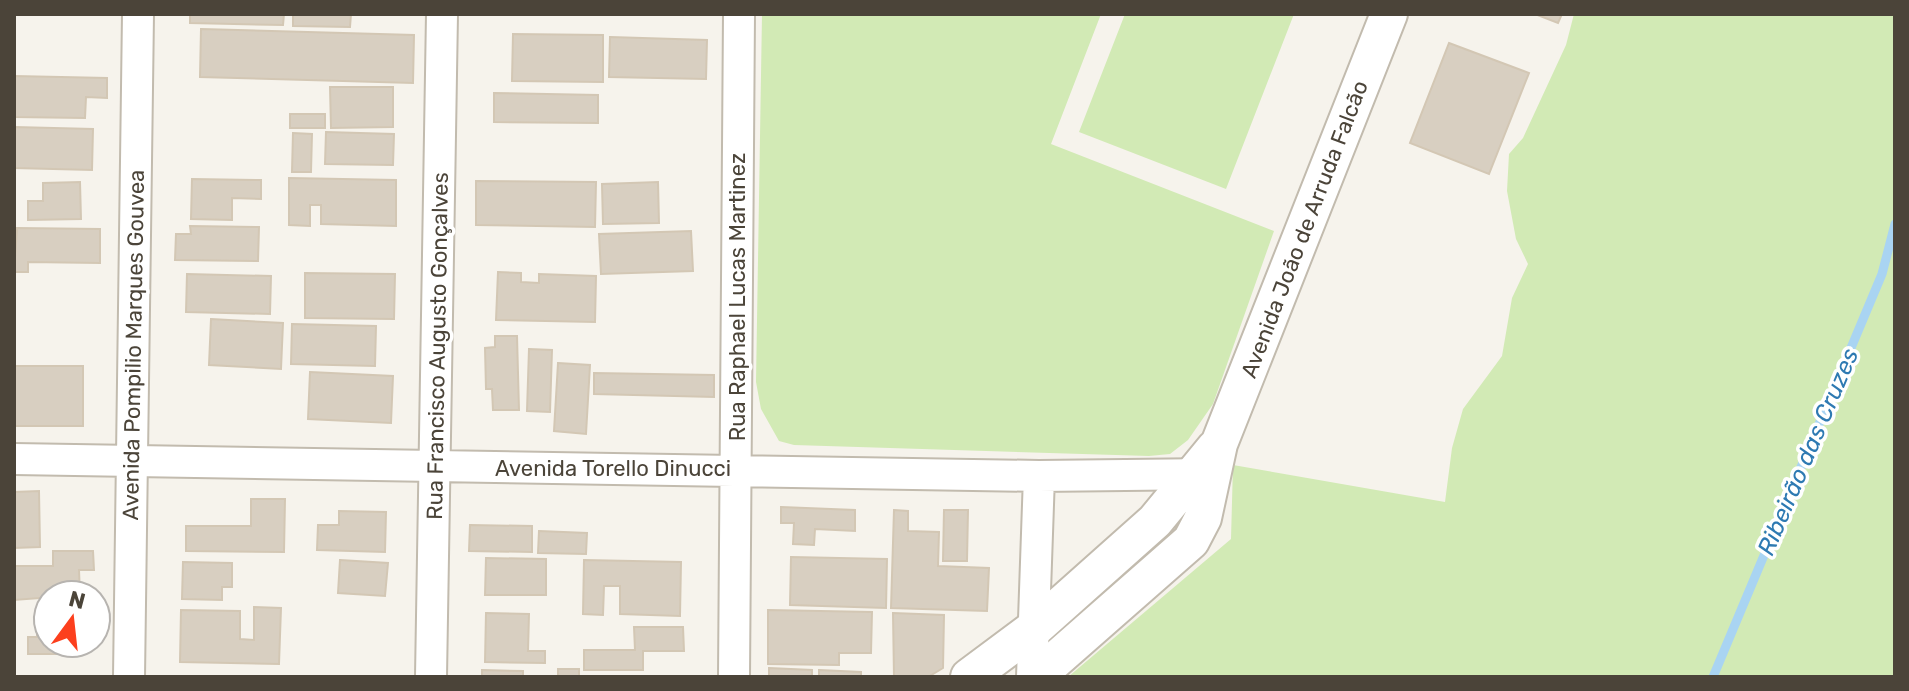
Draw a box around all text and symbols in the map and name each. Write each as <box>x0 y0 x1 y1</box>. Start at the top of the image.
street label: Avenida João de Arruda Falcão <box>1235 77 1374 382</box>
street label: Rua Raphael Lucas Martinez <box>724 153 751 441</box>
street label: Avenida Pompilio Marques Gouvea <box>117 169 150 521</box>
street label: Rua Francisco Augusto Gonçalves <box>421 172 454 520</box>
water label: Ribeirão das Cruzes <box>1752 344 1864 560</box>
street label: Avenida Torello Dinucci <box>495 455 731 482</box>
north arrow <box>32 579 112 659</box>
text: N <box>66 585 88 615</box>

